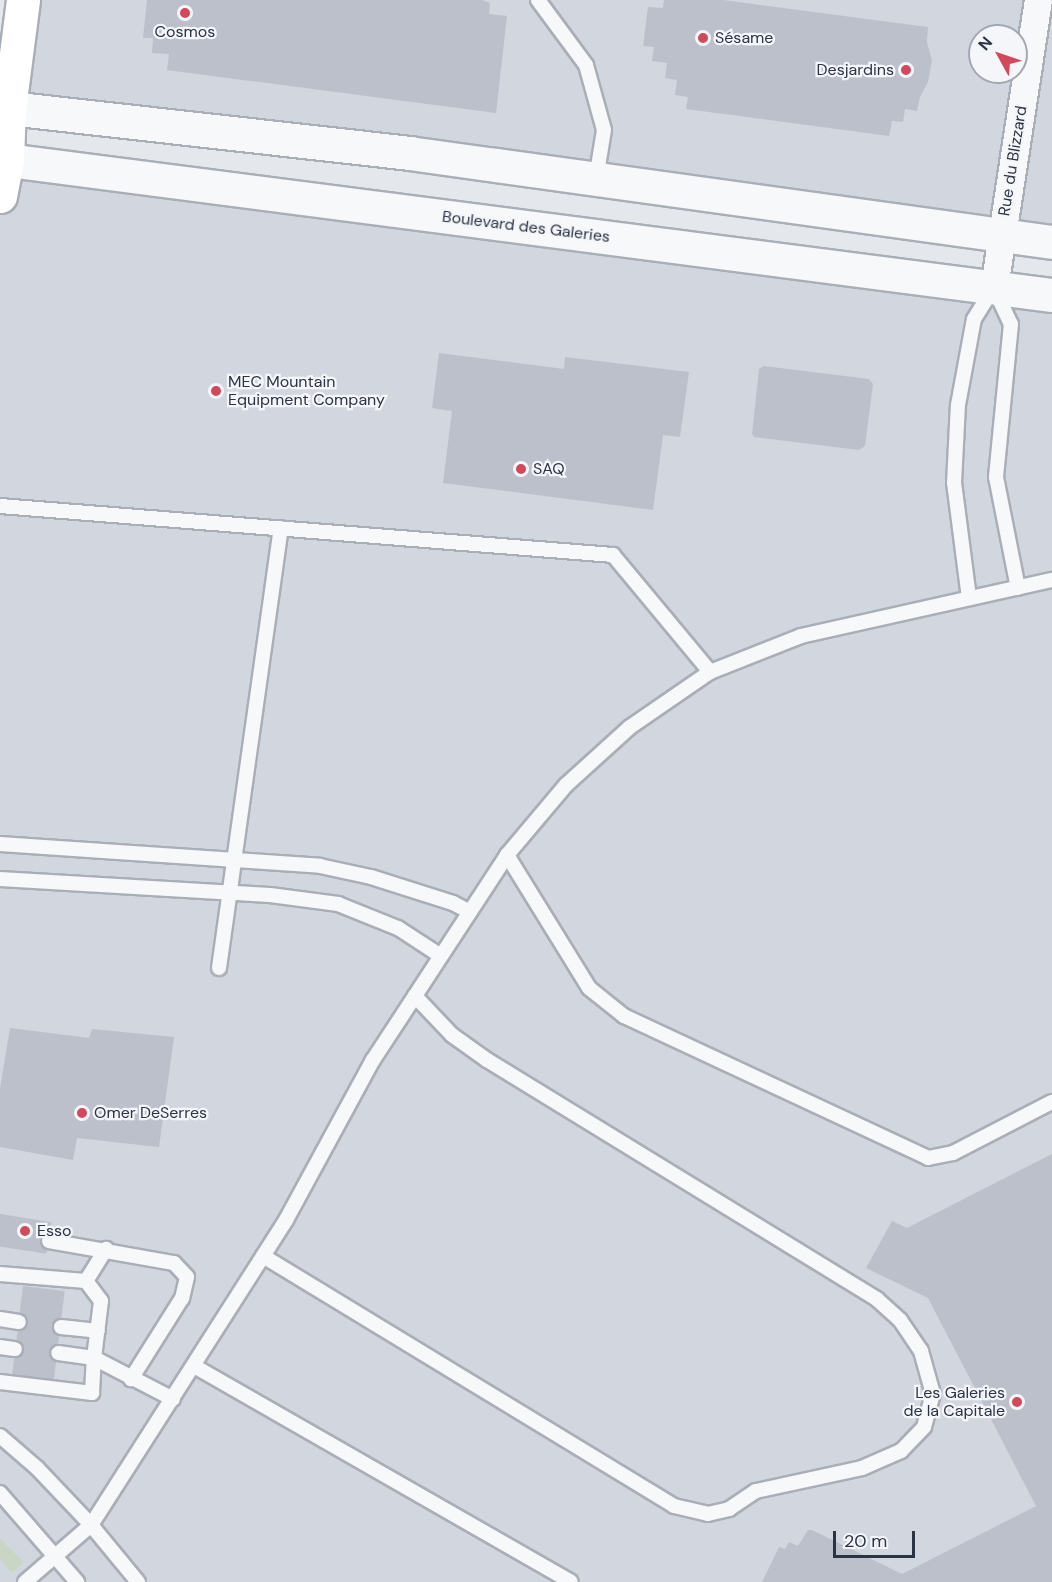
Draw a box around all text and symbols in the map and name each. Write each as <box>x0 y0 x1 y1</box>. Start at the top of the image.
marker: Cosmos <box>178 6 192 20</box>
place label: Cosmos <box>155 22 215 42</box>
north arrow <box>968 24 1028 84</box>
place label: Sésame <box>715 28 773 48</box>
marker: Sésame <box>696 31 710 45</box>
text: N <box>974 32 997 55</box>
place label: Desjardins <box>817 60 894 80</box>
marker: Desjardins <box>899 63 913 77</box>
street label: Rue du Blizzard <box>995 104 1031 218</box>
street label: Boulevard des Galeries <box>441 207 611 247</box>
place label: MEC Mountain Equipment Company <box>228 372 385 410</box>
marker: MEC Mountain Equipment Company <box>209 384 223 398</box>
place label: SAQ <box>533 459 565 479</box>
marker: SAQ <box>514 462 528 476</box>
place label: Omer DeSerres <box>94 1103 207 1123</box>
marker: Omer DeSerres <box>75 1106 89 1120</box>
place label: Esso <box>37 1221 72 1241</box>
marker: Esso <box>18 1224 32 1238</box>
place label: Les Galeries de la Capitale <box>903 1383 1005 1421</box>
marker: Les Galeries de la Capitale <box>1010 1395 1024 1409</box>
scale bar <box>836 1519 918 1557</box>
text: 20 m <box>844 1529 887 1553</box>

